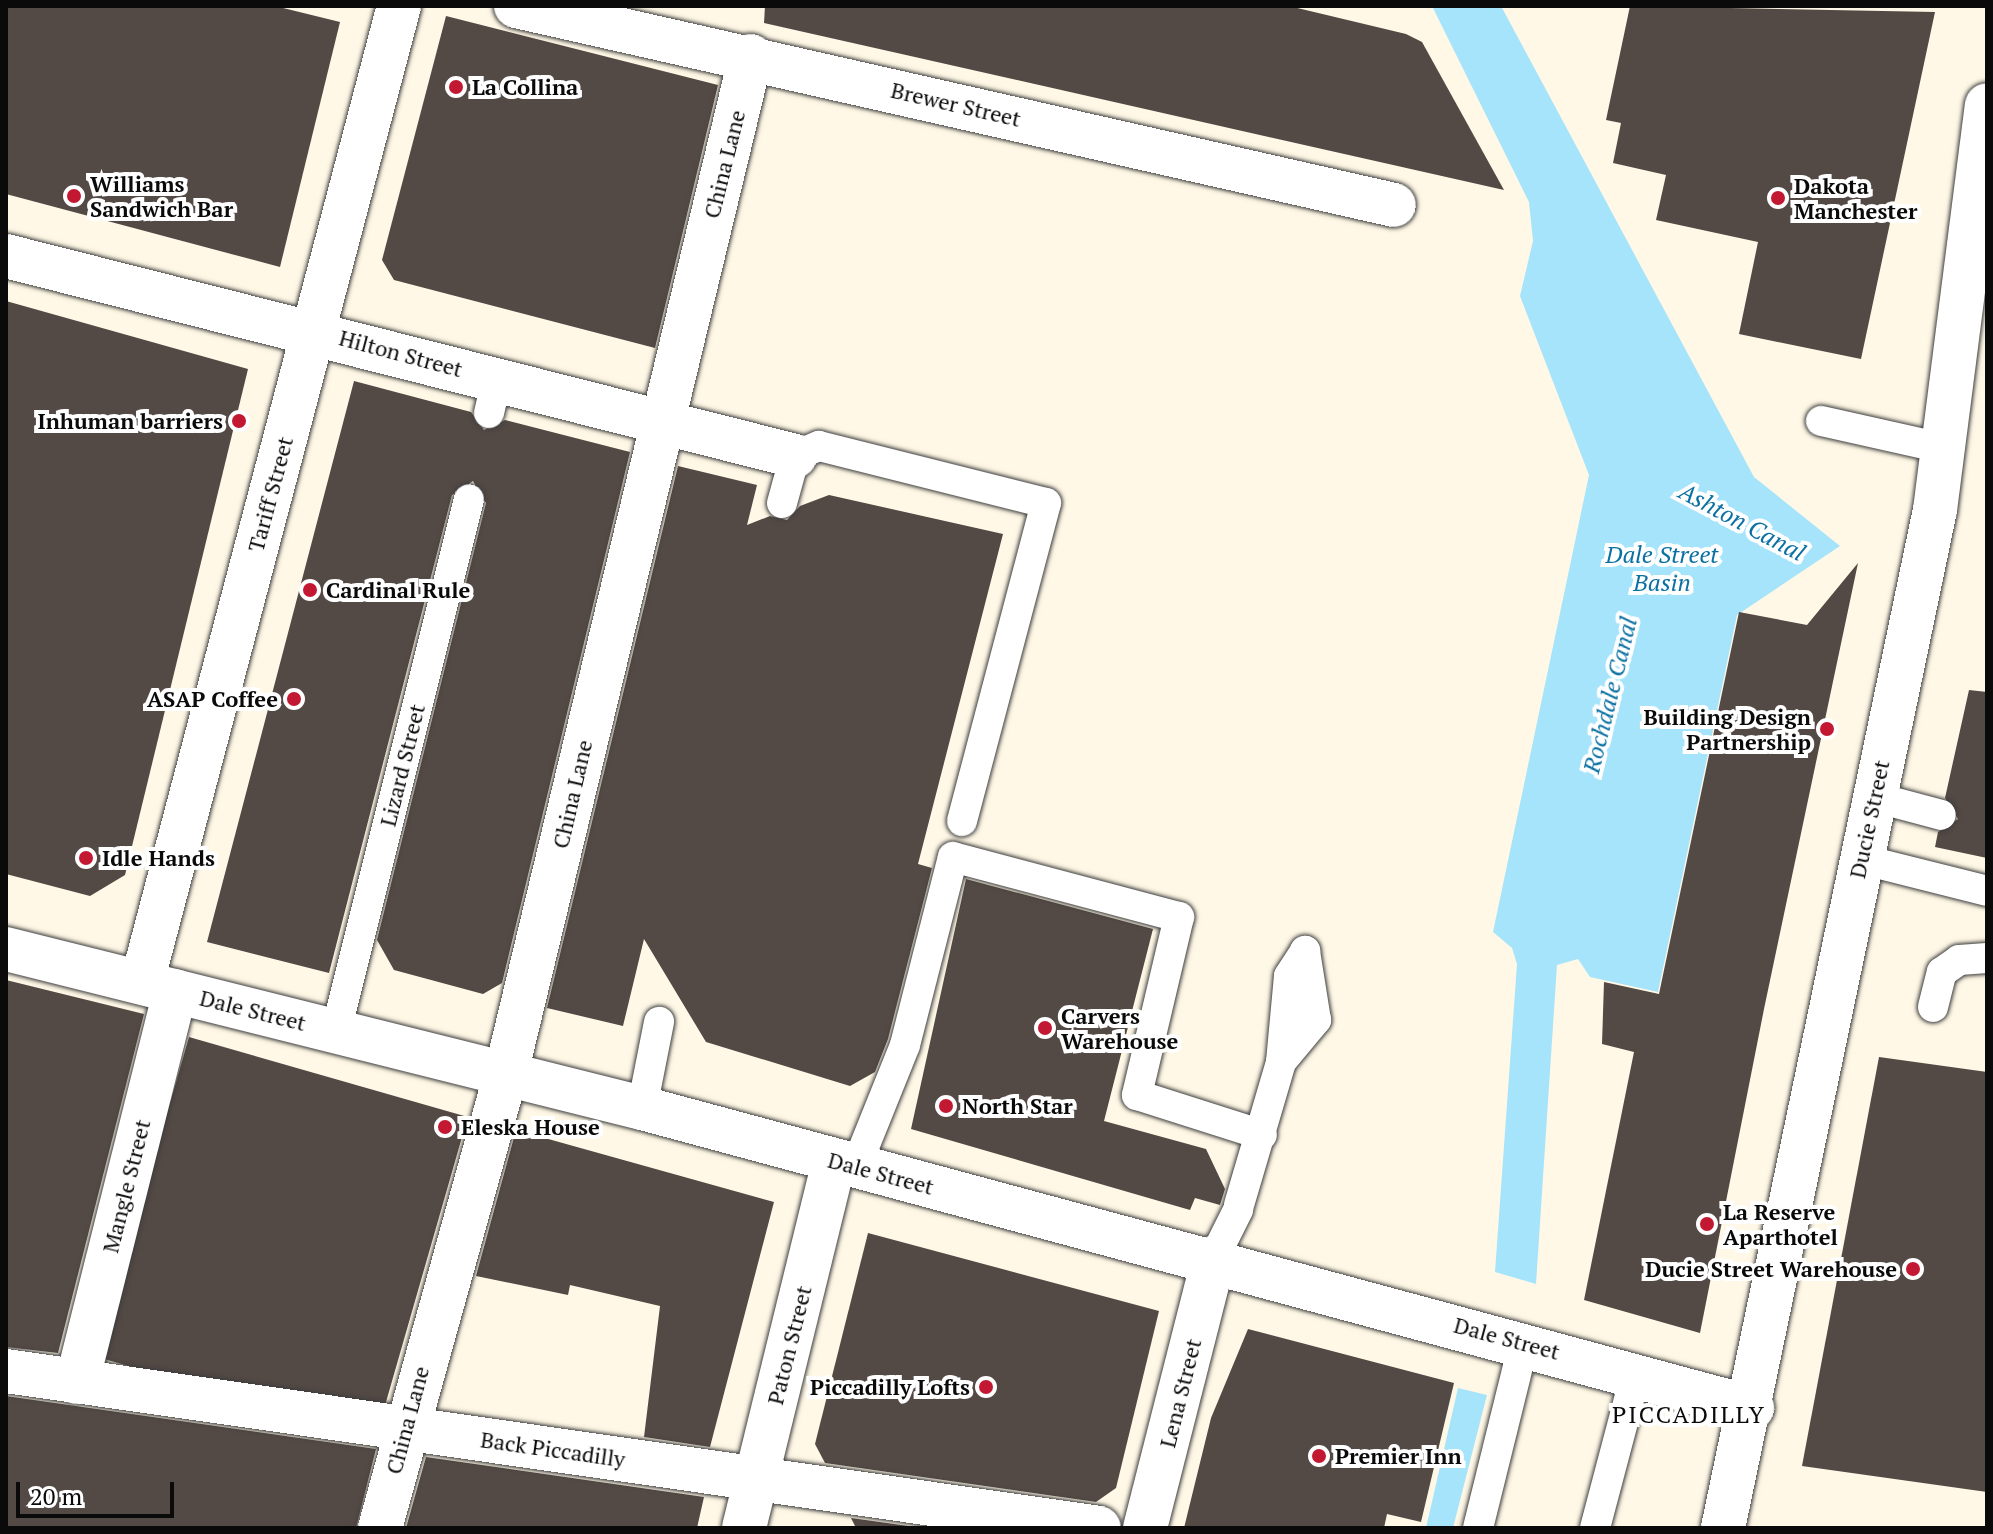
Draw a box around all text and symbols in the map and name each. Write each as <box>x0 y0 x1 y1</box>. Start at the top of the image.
place label: La Collina <box>472 74 578 100</box>
street label: Brewer Street <box>889 76 1023 132</box>
marker: La Collina <box>447 78 465 96</box>
street label: China Lane <box>698 107 750 221</box>
place label: Williams Sandwich Bar <box>90 170 233 222</box>
place label: Dakota Manchester <box>1794 172 1917 224</box>
marker: Williams Sandwich Bar <box>65 187 83 205</box>
marker: Dakota Manchester <box>1769 189 1787 207</box>
street label: Hilton Street <box>336 324 466 382</box>
place label: Inhuman barriers <box>37 408 223 434</box>
marker: Inhuman barriers <box>230 412 248 430</box>
street label: Tariff Street <box>242 433 298 555</box>
water label: Ashton Canal <box>1674 477 1810 567</box>
water label: Dale Street Basin <box>1606 541 1718 597</box>
place label: Cardinal Rule <box>326 577 470 603</box>
marker: Cardinal Rule <box>301 581 319 599</box>
water label: Rochdale Canal <box>1577 614 1643 776</box>
place label: ASAP Coffee <box>147 686 278 712</box>
marker: ASAP Coffee <box>285 690 303 708</box>
street label: Lizard Street <box>374 701 430 829</box>
place label: Building Design Partnership <box>1644 703 1811 754</box>
marker: Building Design Partnership <box>1818 720 1836 738</box>
street label: China Lane <box>547 737 597 851</box>
street label: Ducie Street <box>1844 757 1894 881</box>
place label: Idle Hands <box>102 845 215 871</box>
marker: Idle Hands <box>77 849 95 867</box>
street label: Dale Street <box>197 984 309 1036</box>
place label: Carvers Warehouse <box>1061 1002 1178 1054</box>
marker: Carvers Warehouse <box>1036 1019 1054 1037</box>
place label: North Star <box>962 1093 1073 1119</box>
marker: North Star <box>937 1097 955 1115</box>
place label: Eleska House <box>461 1114 600 1140</box>
street label: Mangle Street <box>97 1117 155 1255</box>
marker: Eleska House <box>436 1118 454 1136</box>
street label: Dale Street <box>825 1146 937 1200</box>
place label: La Reserve Aparthotel <box>1723 1198 1838 1250</box>
marker: La Reserve Aparthotel <box>1698 1215 1716 1233</box>
place label: Ducie Street Warehouse <box>1645 1256 1897 1282</box>
marker: Ducie Street Warehouse <box>1904 1260 1922 1278</box>
street label: Paton Street <box>761 1283 817 1407</box>
street label: Dale Street <box>1451 1311 1563 1365</box>
street label: Lena Street <box>1154 1336 1206 1450</box>
street label: China Lane <box>380 1363 434 1477</box>
place label: Piccadilly Lofts <box>810 1374 970 1400</box>
marker: Piccadilly Lofts <box>977 1378 995 1396</box>
district label: PICCADILLY <box>1612 1401 1766 1429</box>
street label: Back Piccadilly <box>479 1426 627 1472</box>
place label: Premier Inn <box>1335 1443 1462 1469</box>
marker: Premier Inn <box>1310 1447 1328 1465</box>
scale bar <box>20 1466 178 1516</box>
text: 20 m <box>30 1480 82 1512</box>

